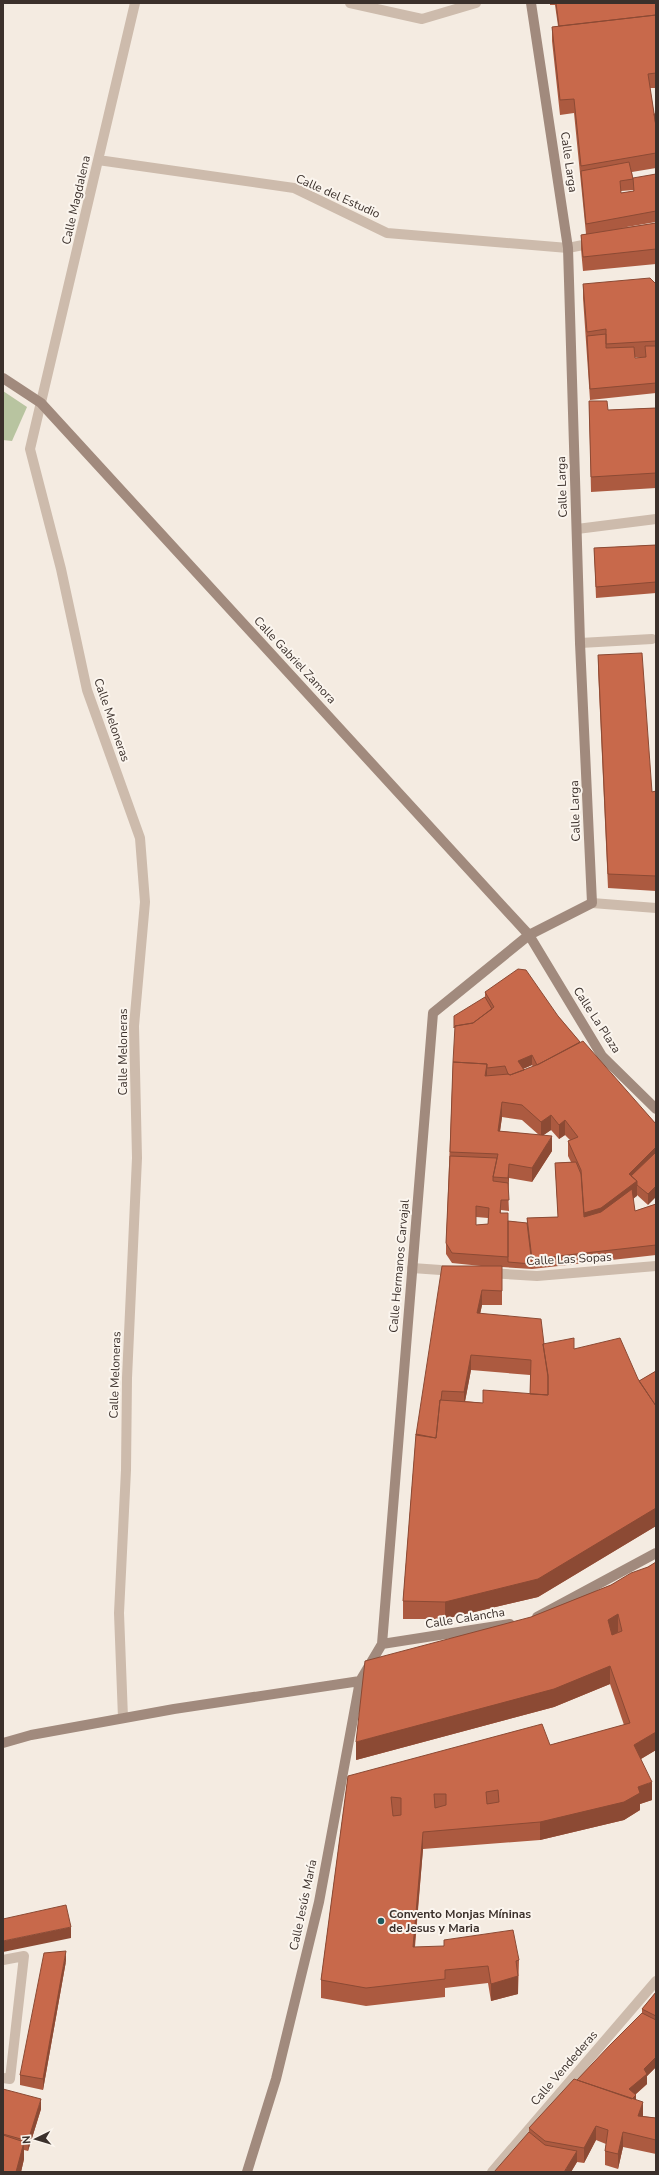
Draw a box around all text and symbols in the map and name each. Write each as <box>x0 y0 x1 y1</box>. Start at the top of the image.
street label: Calle Larga <box>557 131 581 193</box>
street label: Calle Magdalena <box>58 154 94 246</box>
street label: Calle del Estudio <box>293 170 383 222</box>
street label: Calle Larga <box>553 456 571 518</box>
street label: Calle Gabriel Zamora <box>250 613 340 707</box>
street label: Calle Meloneras <box>90 676 134 764</box>
street label: Calle Larga <box>566 780 584 842</box>
street label: Calle La Plaza <box>570 984 624 1056</box>
street label: Calle Meloneras <box>115 1008 131 1096</box>
street label: Calle Hermanos Carvajal <box>385 1198 413 1333</box>
street label: Calle Las Sopas <box>526 1249 612 1269</box>
street label: Calle Meloneras <box>105 1331 125 1419</box>
street label: Calle Calancha <box>424 1604 506 1632</box>
street label: Calle Jesús María <box>286 1858 320 1952</box>
place label: Convento Monjas Míninas de Jesus y Maria <box>389 1906 531 1936</box>
marker: Convento Monjas Míninas de Jesus y Maria <box>376 1916 386 1926</box>
street label: Calle Vendederas <box>527 2027 601 2109</box>
north arrow <box>16 2119 56 2159</box>
text: N <box>19 2135 34 2145</box>

